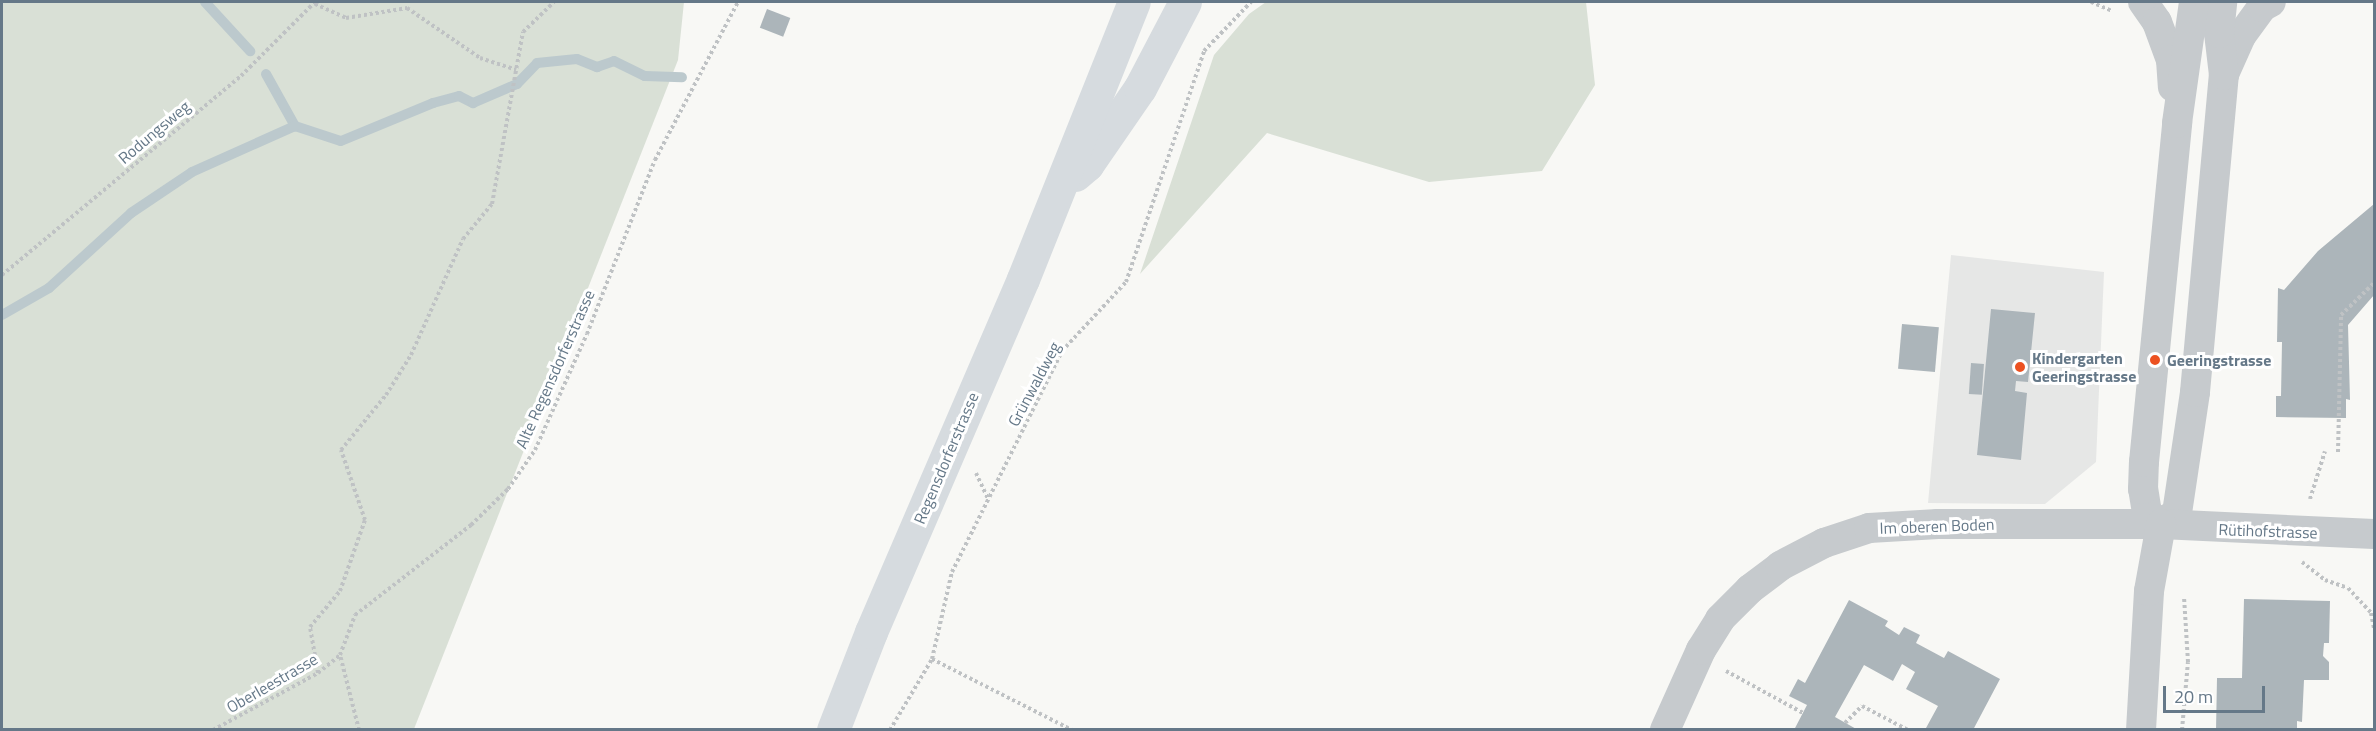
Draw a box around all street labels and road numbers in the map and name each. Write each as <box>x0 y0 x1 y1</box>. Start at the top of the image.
street label: Rodungsweg <box>114 96 194 168</box>
street label: Alte Regensdorferstrasse <box>511 287 599 451</box>
street label: Grünwaldweg <box>1004 338 1064 430</box>
street label: Regensdorferstrasse <box>910 389 982 527</box>
street label: Im oberen Boden <box>1879 514 1995 538</box>
street label: Rütihofstrasse <box>2218 520 2318 542</box>
street label: Oberleestrasse <box>223 649 321 717</box>

